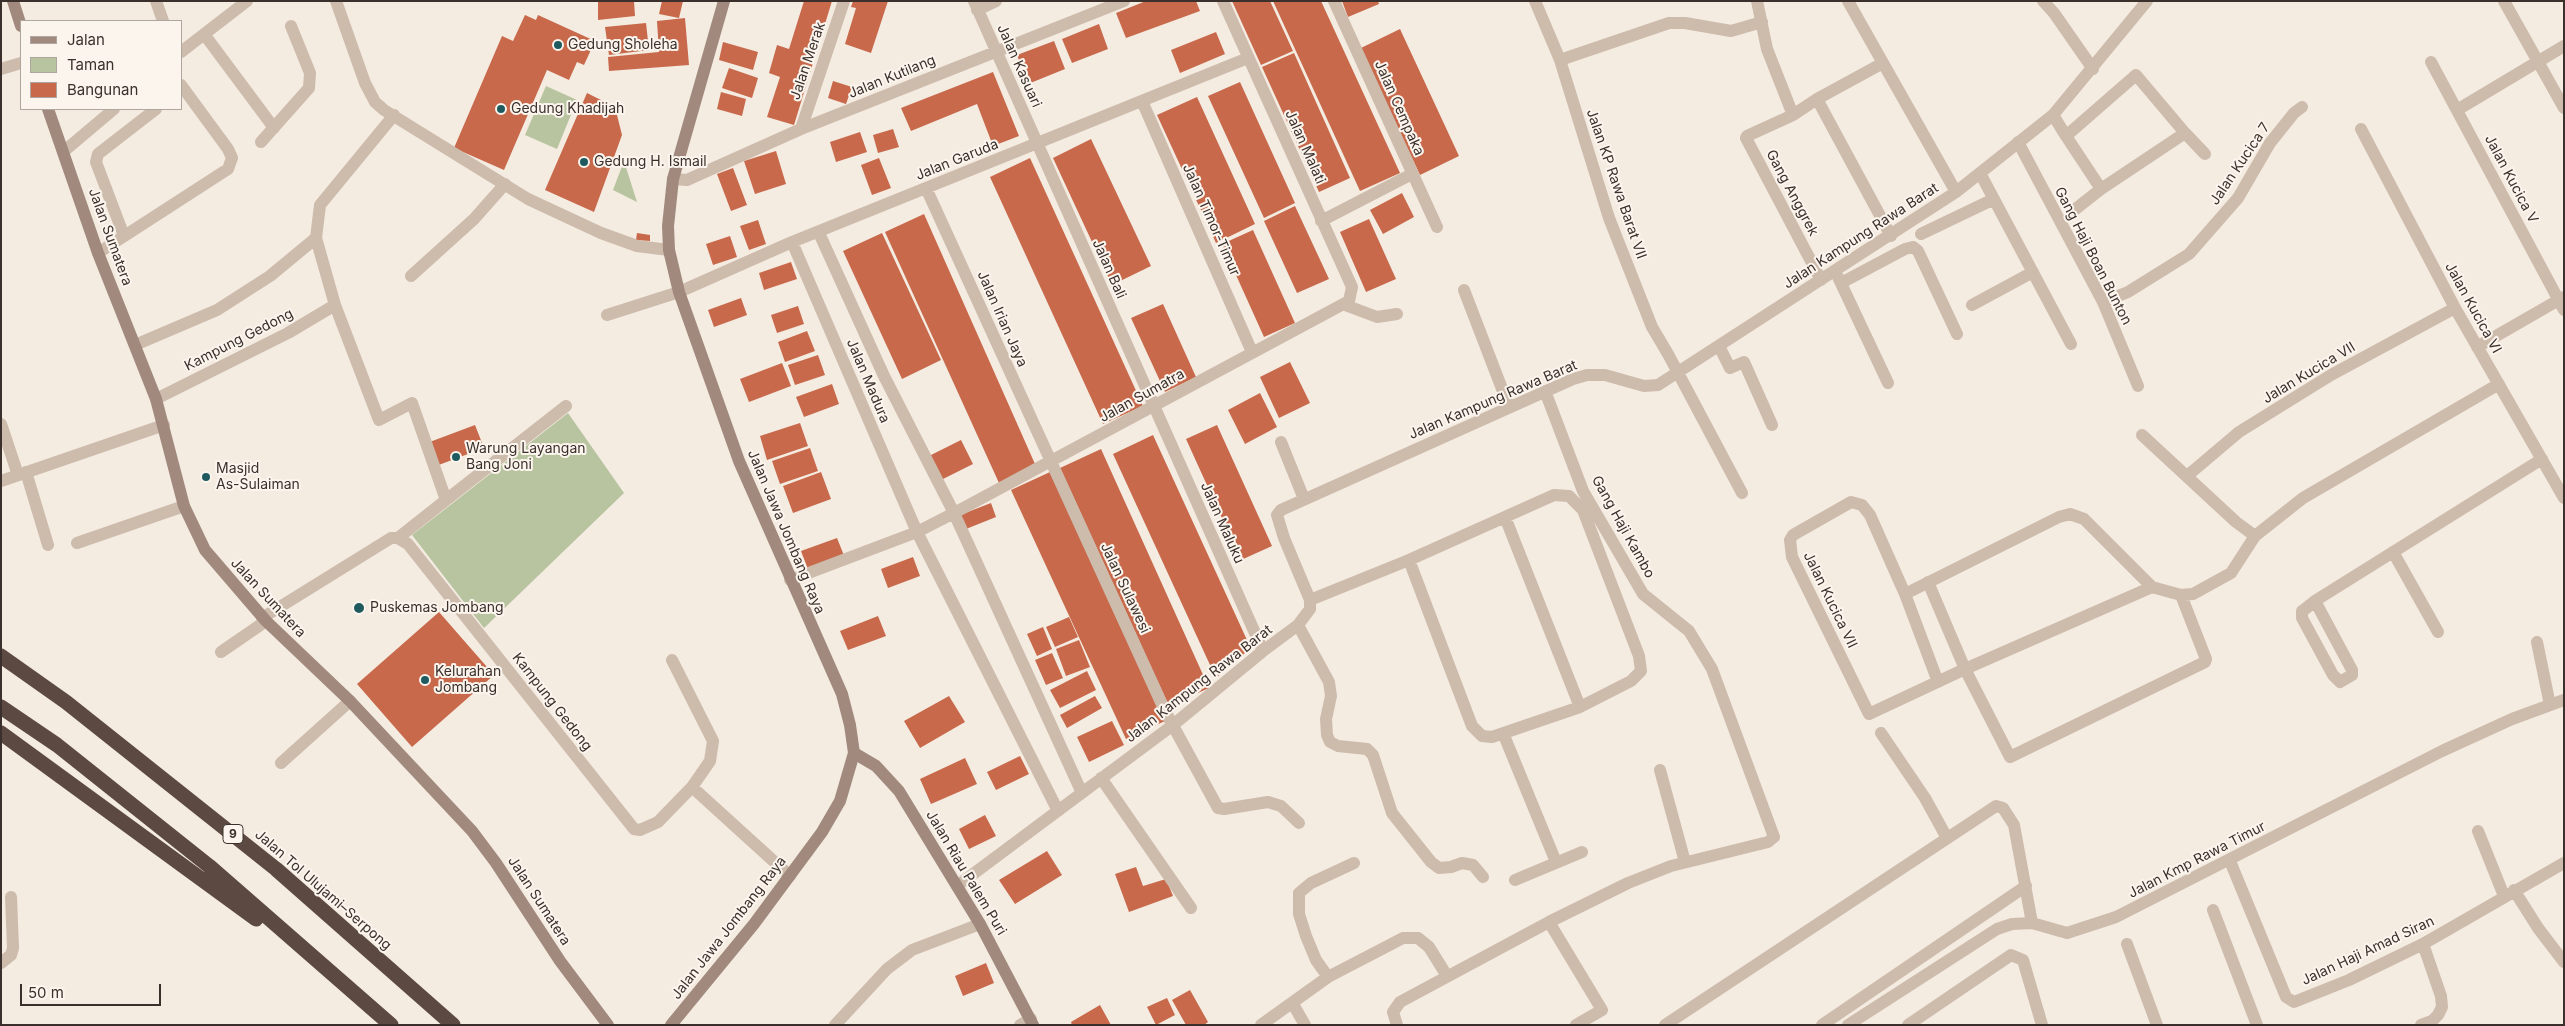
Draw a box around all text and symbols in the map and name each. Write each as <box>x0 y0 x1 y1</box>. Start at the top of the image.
legend <box>20 20 182 110</box>
street label: Jalan Merak <box>787 20 829 102</box>
street label: Jalan Kasuari <box>993 22 1045 110</box>
text: Jalan <box>67 30 105 49</box>
place label: Gedung Sholeha <box>568 37 678 53</box>
marker: Gedung Sholeha <box>552 39 564 51</box>
street label: Jalan Kutilang <box>846 52 938 102</box>
text: Taman <box>67 55 114 74</box>
street label: Jalan Cempaka <box>1371 58 1427 158</box>
text: Bangunan <box>67 80 138 99</box>
place label: Gedung Khadijah <box>511 101 624 117</box>
marker: Gedung Khadijah <box>495 103 507 115</box>
street label: Jalan Malati <box>1281 107 1329 187</box>
street label: Jalan KP Rawa Barat VII <box>1582 107 1650 261</box>
street label: Jalan Kucica 7 <box>2206 120 2274 208</box>
street label: Jalan Kucica V <box>2481 132 2541 226</box>
street label: Jalan Garuda <box>913 136 1001 184</box>
street label: Gang Anggrek <box>1762 147 1822 239</box>
place label: Gedung H. Ismail <box>594 154 707 170</box>
marker: Gedung H. Ismail <box>578 156 590 168</box>
street label: Jalan Timor-Timur <box>1179 161 1243 279</box>
street label: Jalan Kampung Rawa Barat <box>1780 180 1942 292</box>
street label: Gang Haji Boan Bunton <box>2051 184 2135 328</box>
street label: Jalan Sumatera <box>85 186 135 288</box>
street label: Jalan Bali <box>1088 237 1130 301</box>
street label: Jalan Kucica VI <box>2441 260 2505 356</box>
street label: Jalan Irian Jaya <box>973 268 1031 370</box>
street label: Kampung Gedong <box>182 305 296 375</box>
street label: Jalan Madura <box>843 336 893 426</box>
street label: Jalan Kucica VII <box>2260 339 2358 407</box>
street label: Jalan Kampung Rawa Barat <box>1406 357 1580 443</box>
street label: Jalan Sumatra <box>1097 366 1187 426</box>
place label: Warung Layangan Bang Joni <box>466 441 586 474</box>
street label: Jalan Jawa Jombang Raya <box>744 447 828 617</box>
marker: Warung Layangan Bang Joni <box>450 451 462 463</box>
place label: Masjid As-Sulaiman <box>216 461 300 494</box>
marker: Masjid As-Sulaiman <box>200 471 212 483</box>
street label: Gang Haji Kambo <box>1588 473 1658 581</box>
street label: Jalan Maluku <box>1197 480 1247 566</box>
street label: Jalan Sulawesi <box>1097 540 1153 636</box>
street label: Jalan Kucica VII <box>1799 549 1861 651</box>
street label: Jalan Sumatera <box>227 555 309 641</box>
place label: Puskemas Jombang <box>370 600 504 616</box>
marker: Puskemas Jombang <box>352 601 366 615</box>
street label: Jalan Kampung Rawa Barat <box>1122 622 1276 746</box>
street label: Kampung Gedong <box>509 650 595 754</box>
place label: Kelurahan Jombang <box>435 664 501 696</box>
marker: Kelurahan Jombang <box>419 674 431 686</box>
street label: Jalan Riau Palem Puri <box>922 808 1010 938</box>
street label: Jalan Kmp Rawa Timur <box>2126 818 2268 902</box>
road number: 9 <box>223 824 243 844</box>
street label: Jalan Tol Ulujami–Serpong <box>251 826 395 954</box>
street label: Jalan Sumatera <box>504 853 574 949</box>
street label: Jalan Jawa Jombang Raya <box>668 853 790 1003</box>
street label: Jalan Haji Amad Siran <box>2299 913 2437 989</box>
scale bar <box>22 974 164 1006</box>
text: 50 m <box>28 983 64 1002</box>

